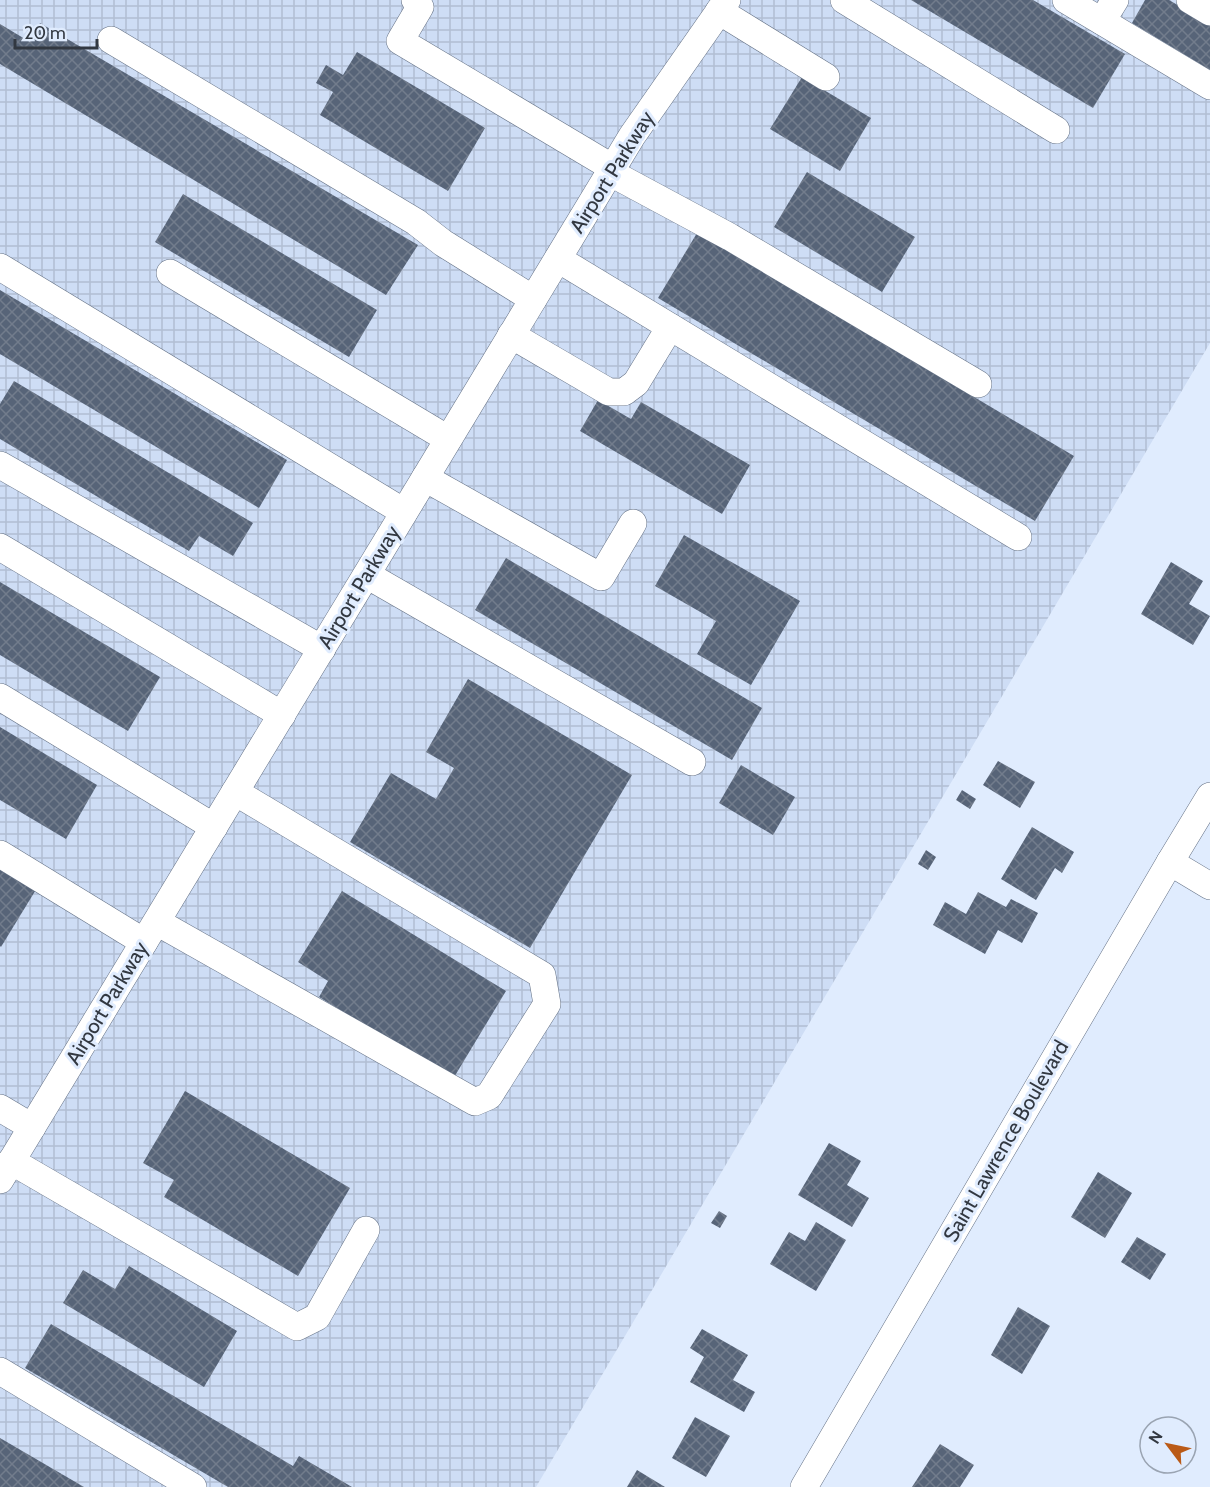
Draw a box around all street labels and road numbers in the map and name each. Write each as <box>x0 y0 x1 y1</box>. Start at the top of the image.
street label: Airport Parkway <box>564 106 659 237</box>
street label: Airport Parkway <box>312 520 405 653</box>
street label: Airport Parkway <box>60 936 153 1069</box>
street label: Saint Lawrence Boulevard <box>938 1036 1073 1246</box>

